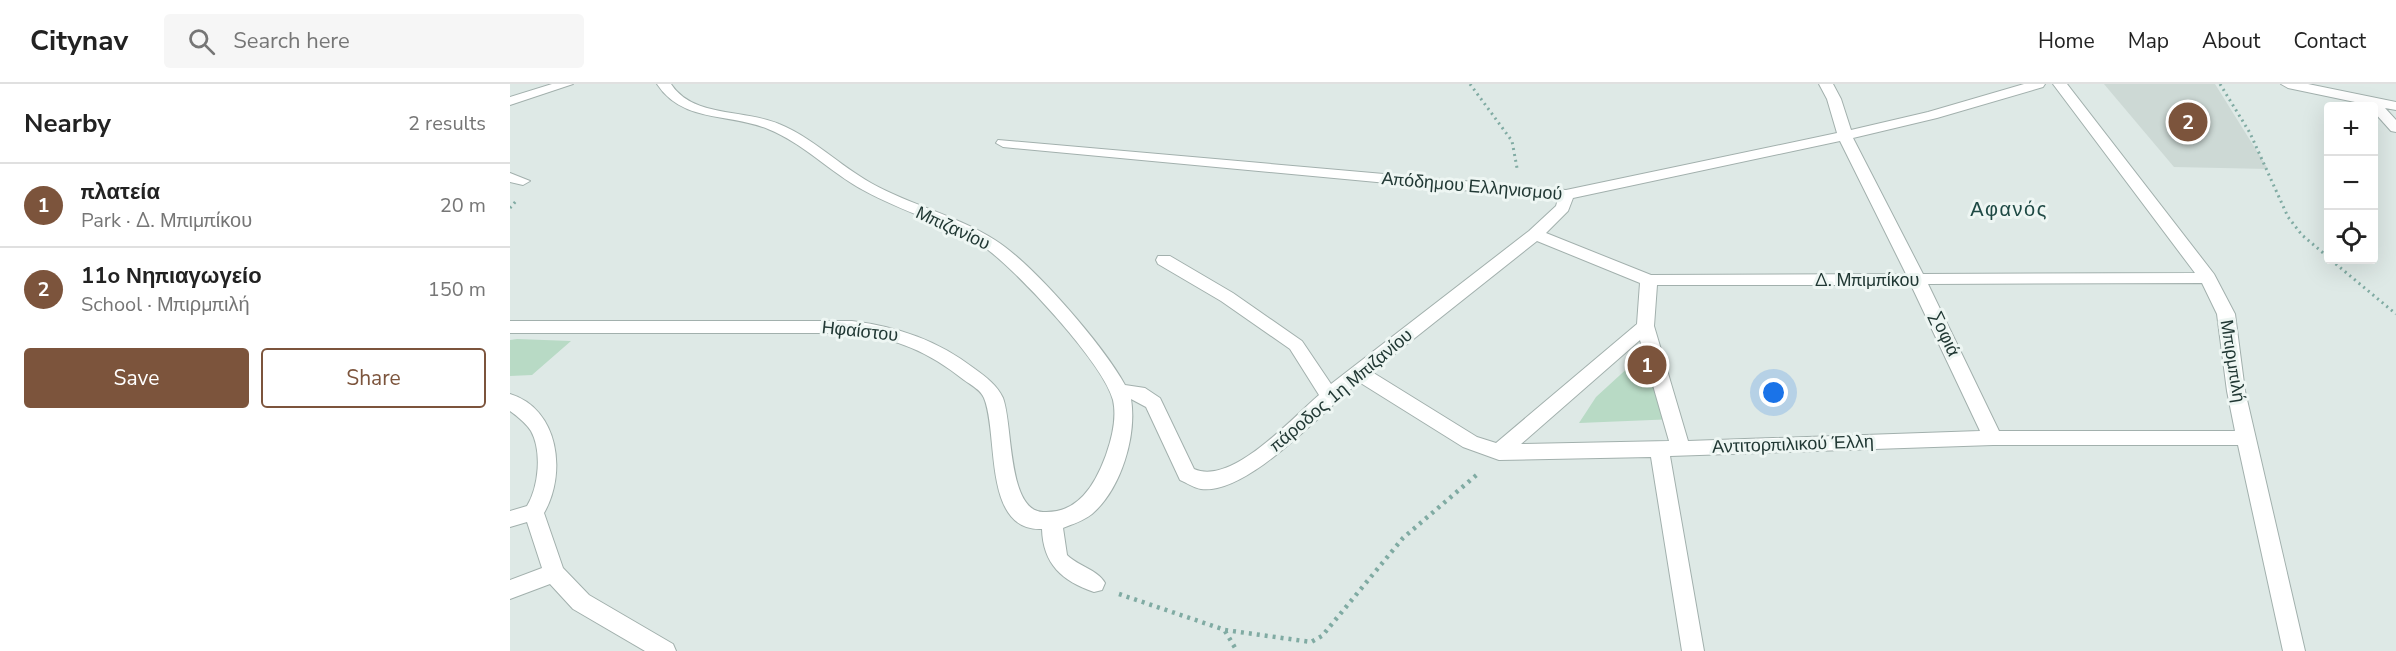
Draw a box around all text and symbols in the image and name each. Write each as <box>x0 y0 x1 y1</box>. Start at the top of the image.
search box <box>164 14 584 68</box>
text: Citynav <box>30 22 128 60</box>
icon: search <box>185 25 218 58</box>
text: Search here <box>233 26 350 56</box>
text: Home <box>2038 27 2095 55</box>
text: Map <box>2128 27 2169 55</box>
text: About <box>2202 27 2260 55</box>
text: Contact <box>2293 27 2366 55</box>
pin: 2 <box>2168 99 2208 144</box>
map controls <box>2324 102 2378 264</box>
button: + <box>2324 102 2378 156</box>
text: Nearby <box>24 106 111 141</box>
text: 2 results <box>408 110 486 137</box>
button: − <box>2324 156 2378 210</box>
street label: Απόδημου Ελληνισμού <box>1381 166 1563 206</box>
text: πλατεία <box>81 177 160 207</box>
text: 1 <box>38 192 50 219</box>
text: 20 m <box>440 192 486 219</box>
district label: Αφανός <box>1970 196 2048 223</box>
street label: Μπιζανίου <box>912 200 994 256</box>
text: Park · Δ. Μπιμπίκου <box>81 207 252 234</box>
button: locate <box>2324 210 2378 264</box>
text: 11o Νηπιαγωγείο <box>81 261 262 291</box>
street label: Δ. Μπιμπίκου <box>1815 268 1919 292</box>
text: 2 <box>38 276 50 303</box>
text: 150 m <box>428 276 486 303</box>
text: School · Μπιρμπιλή <box>81 291 250 318</box>
street label: Σοφιά <box>1924 308 1966 360</box>
street label: Ηφαίστου <box>821 315 899 347</box>
street label: Μπιρμπιλή <box>2215 318 2251 404</box>
street label: πάροδος 1η Μπιζανίου <box>1265 323 1417 457</box>
pin: 1 <box>1628 342 1666 388</box>
button: Save <box>24 348 249 408</box>
button: Share <box>261 348 486 408</box>
your location <box>1759 378 1788 407</box>
street label: Αντιτορπιλικού Έλλη <box>1712 429 1874 459</box>

